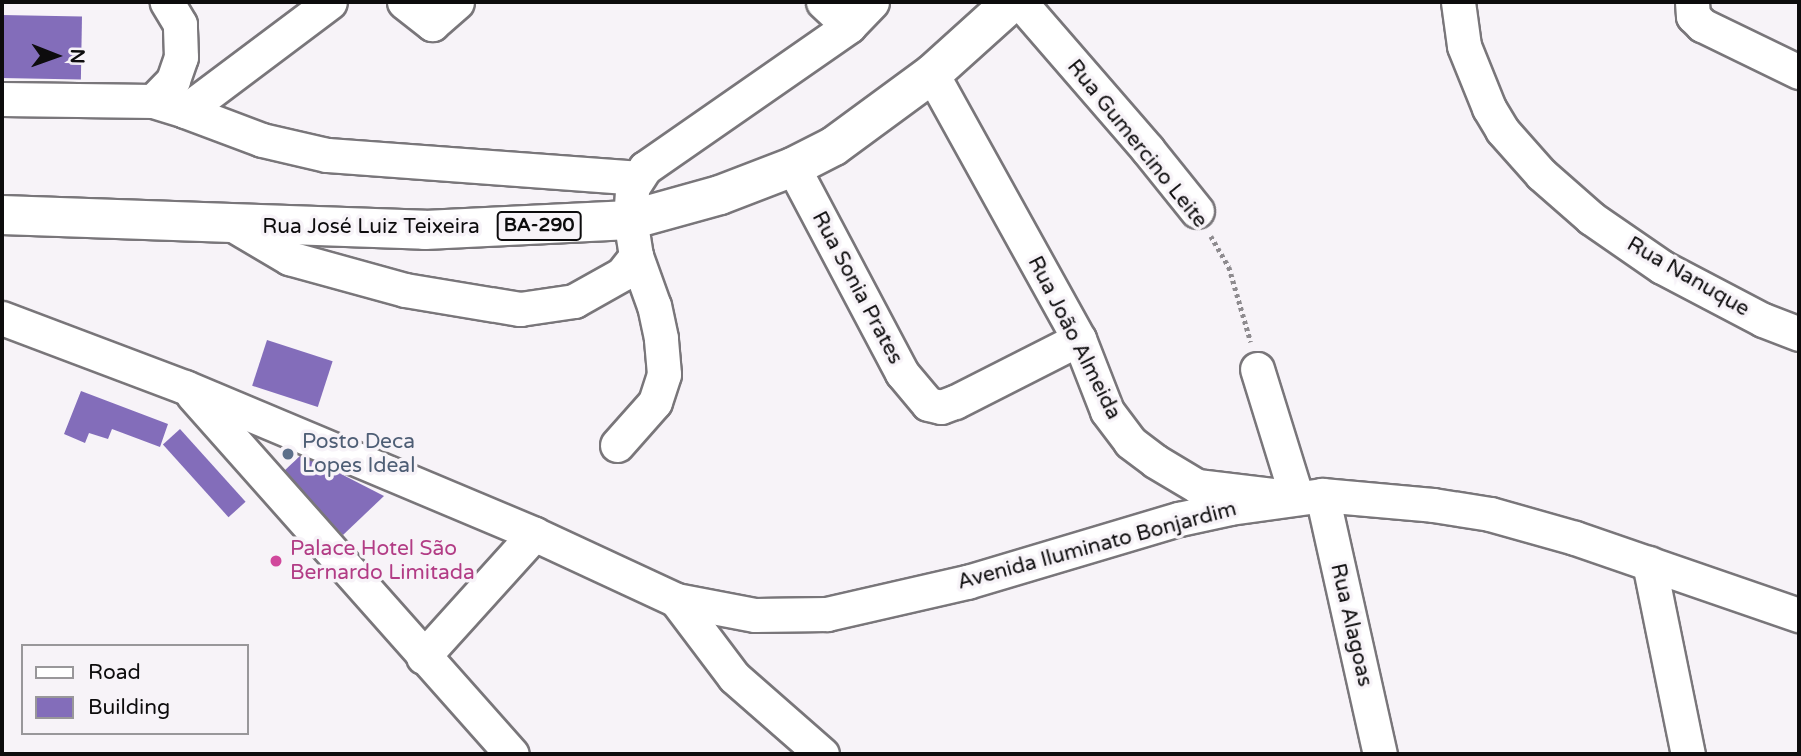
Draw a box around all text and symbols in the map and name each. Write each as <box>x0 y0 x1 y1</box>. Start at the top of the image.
north arrow <box>21 21 91 91</box>
text: N <box>66 49 88 64</box>
street label: Rua Gumercino Leite <box>1061 55 1213 233</box>
street label: Rua Sonia Prates <box>806 207 908 369</box>
road number: BA-290 <box>495 210 583 242</box>
street label: Rua José Luiz Teixeira <box>262 214 480 240</box>
street label: Rua Nanuque <box>1622 232 1754 322</box>
street label: Rua João Almeida <box>1022 252 1126 424</box>
place label: Posto Deca Lopes Ideal <box>302 429 415 479</box>
marker: Posto Deca Lopes Ideal <box>280 446 296 462</box>
street label: Avenida Iluminato Bonjardim <box>955 497 1239 595</box>
place label: Palace Hotel São Bernardo Limitada <box>290 536 475 586</box>
marker: Palace Hotel São Bernardo Limitada <box>268 553 284 569</box>
street label: Rua Alagoas <box>1325 561 1377 689</box>
legend <box>21 644 248 735</box>
text: Road <box>88 660 141 685</box>
text: Building <box>88 695 170 720</box>

